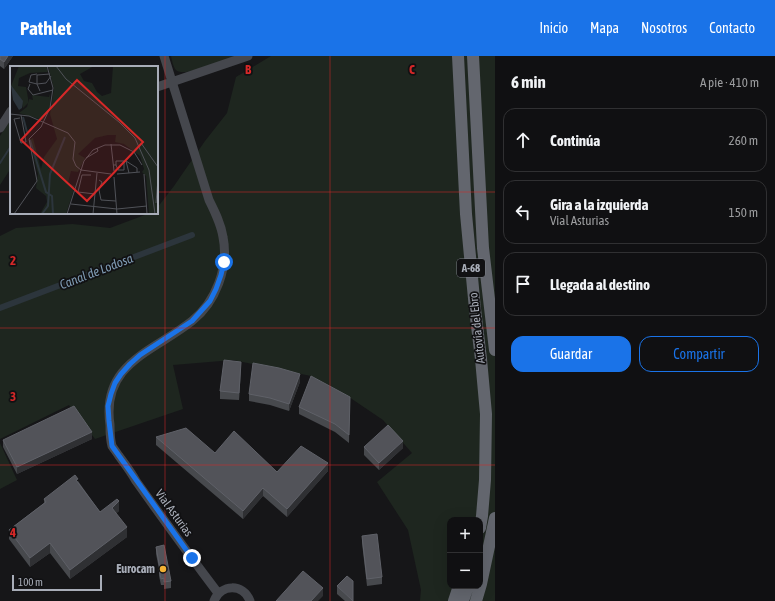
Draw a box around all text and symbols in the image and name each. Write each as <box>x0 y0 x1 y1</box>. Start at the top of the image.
text: Pathlet <box>20 17 71 39</box>
text: Inicio <box>539 20 568 36</box>
text: Mapa <box>590 20 619 36</box>
text: Nosotros <box>641 20 687 36</box>
text: Contacto <box>709 20 755 36</box>
text: B <box>245 62 252 77</box>
text: C <box>409 62 415 77</box>
inset map <box>10 66 158 214</box>
text: 6 min <box>511 72 546 92</box>
text: A pie · 410 m <box>700 75 759 90</box>
icon: ahead <box>512 129 534 151</box>
text: Continúa <box>550 132 600 149</box>
text: 260 m <box>729 133 758 148</box>
text: Gira a la izquierda <box>550 196 648 213</box>
icon: left <box>512 201 534 223</box>
text: 150 m <box>729 205 758 220</box>
text: Vial Asturias <box>550 213 609 228</box>
water label: Canal de Lodosa <box>57 251 135 292</box>
text: 2 <box>10 253 16 268</box>
route start <box>215 253 233 271</box>
road number: A-68 <box>457 259 485 277</box>
icon: arrive <box>512 273 534 295</box>
text: Llegada al destino <box>550 276 650 293</box>
street label: Autovía del Ebro <box>466 291 488 364</box>
button: Guardar <box>511 336 631 372</box>
button: Compartir <box>639 336 759 372</box>
text: 3 <box>10 389 16 404</box>
street label: Vial Asturias <box>152 487 196 539</box>
map controls <box>447 517 483 589</box>
button: + <box>447 517 483 553</box>
text: 4 <box>9 525 16 540</box>
route end <box>183 549 201 567</box>
button: − <box>447 553 483 589</box>
place label: Eurocam <box>116 562 155 576</box>
marker: Eurocam <box>158 564 168 574</box>
scale bar <box>12 573 102 592</box>
text: 100 m <box>18 576 43 588</box>

